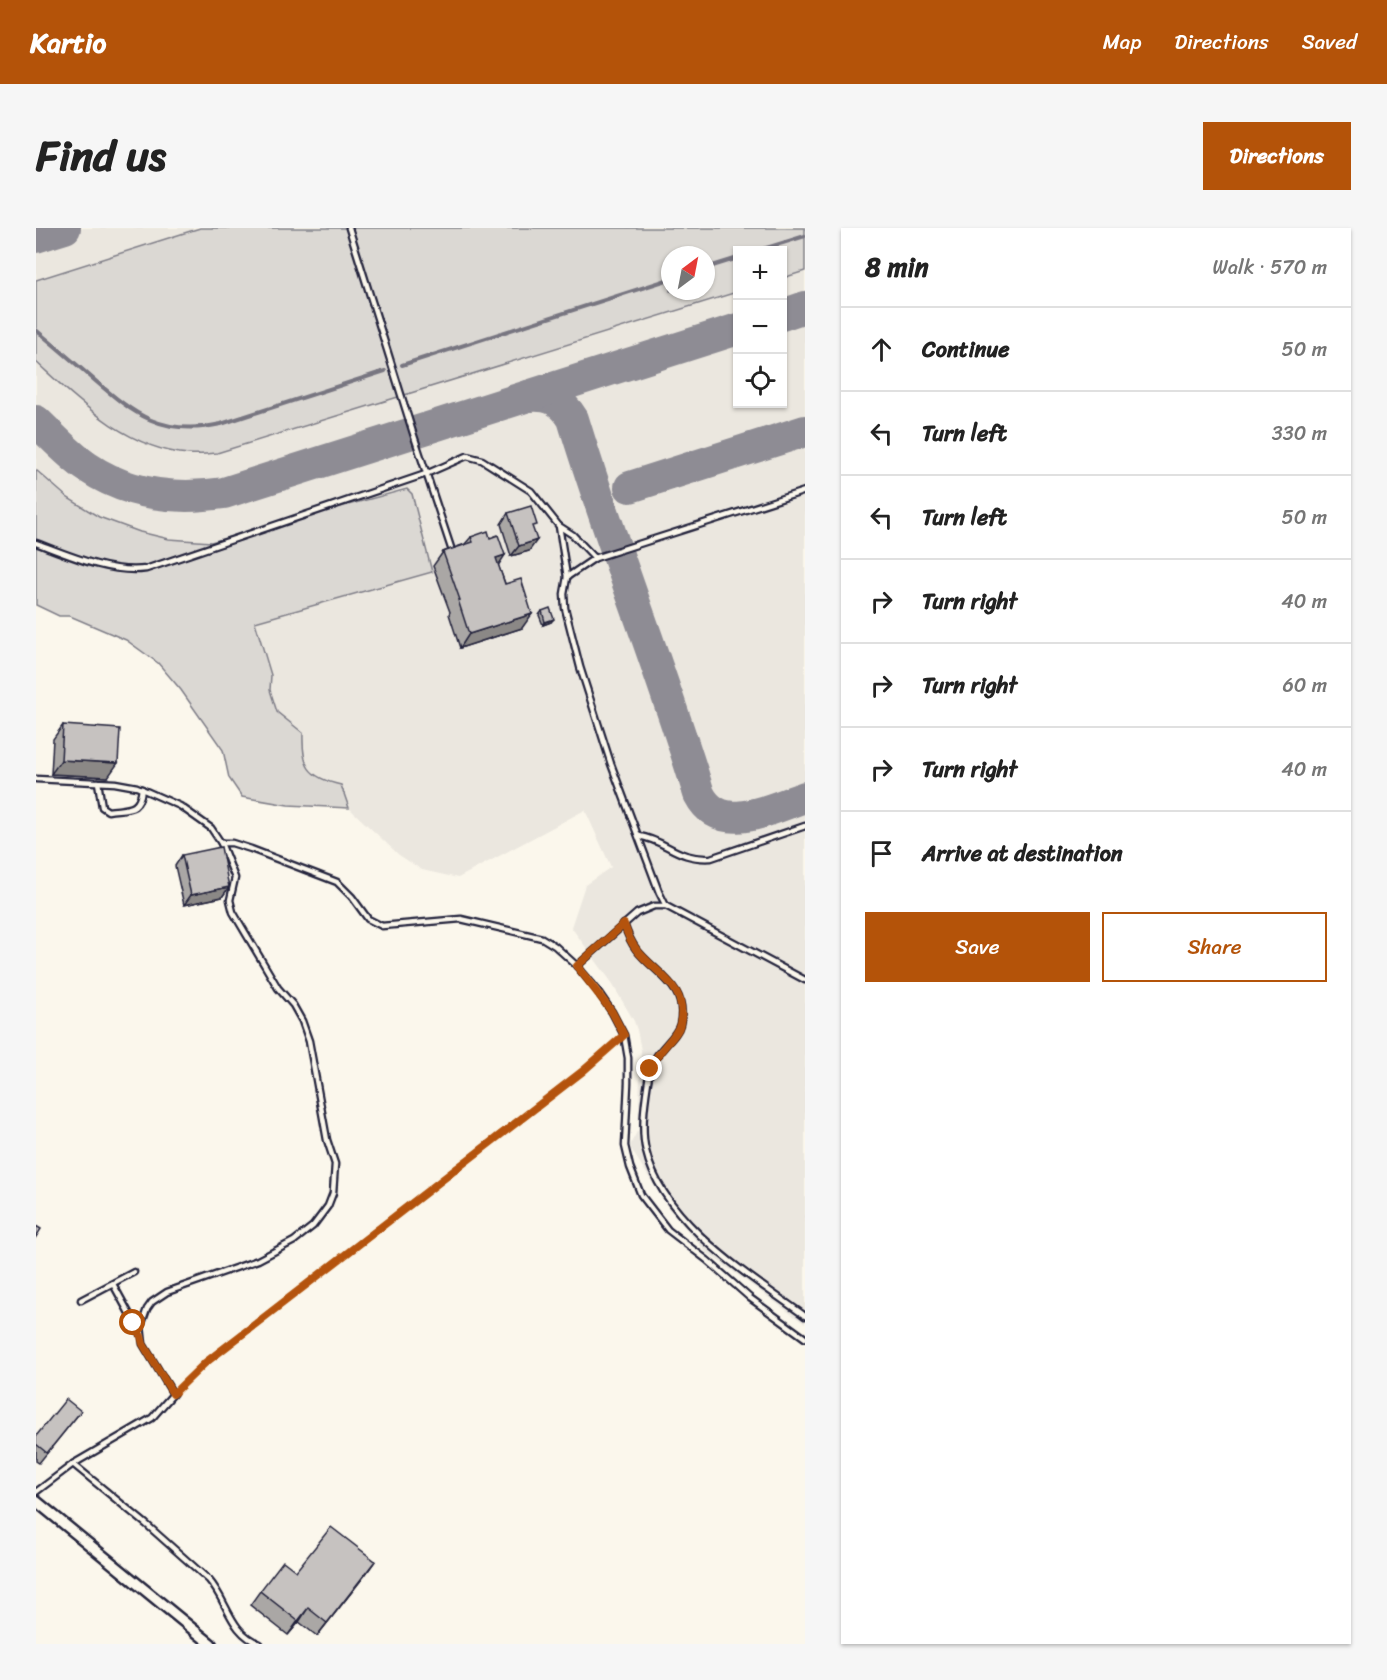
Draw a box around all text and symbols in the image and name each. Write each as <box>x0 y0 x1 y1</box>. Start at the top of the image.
text: Kartio <box>30 18 106 67</box>
text: Map <box>1103 23 1141 61</box>
text: Directions <box>1174 23 1269 61</box>
text: Saved <box>1302 23 1357 61</box>
text: Find us <box>36 119 166 193</box>
button: Directions <box>1203 122 1351 190</box>
text: 8 min <box>865 244 929 290</box>
north arrow <box>661 246 715 300</box>
map controls <box>733 246 787 408</box>
button: + <box>733 246 787 300</box>
text: Walk · 570 m <box>1213 250 1327 285</box>
button: − <box>733 300 787 354</box>
text: Continue <box>922 330 1010 369</box>
text: 50 m <box>1282 332 1327 367</box>
icon: ahead <box>865 333 898 366</box>
button: locate <box>733 354 787 408</box>
text: Turn left <box>922 414 1007 453</box>
text: 330 m <box>1272 416 1327 451</box>
icon: left <box>865 417 898 450</box>
text: Turn left <box>922 498 1007 537</box>
text: 50 m <box>1282 500 1327 535</box>
icon: left <box>865 501 898 534</box>
text: Turn right <box>922 582 1017 621</box>
text: 40 m <box>1281 584 1327 619</box>
icon: right <box>865 585 898 618</box>
text: Turn right <box>922 666 1017 705</box>
text: 60 m <box>1282 668 1327 703</box>
icon: right <box>865 669 898 702</box>
text: Turn right <box>922 750 1017 789</box>
text: 40 m <box>1281 752 1327 787</box>
icon: right <box>865 753 898 786</box>
text: Arrive at destination <box>922 834 1123 873</box>
icon: arrive <box>865 837 898 870</box>
button: Save <box>865 912 1090 982</box>
button: Share <box>1102 912 1327 982</box>
route end <box>636 1055 662 1081</box>
route start <box>119 1309 145 1335</box>

